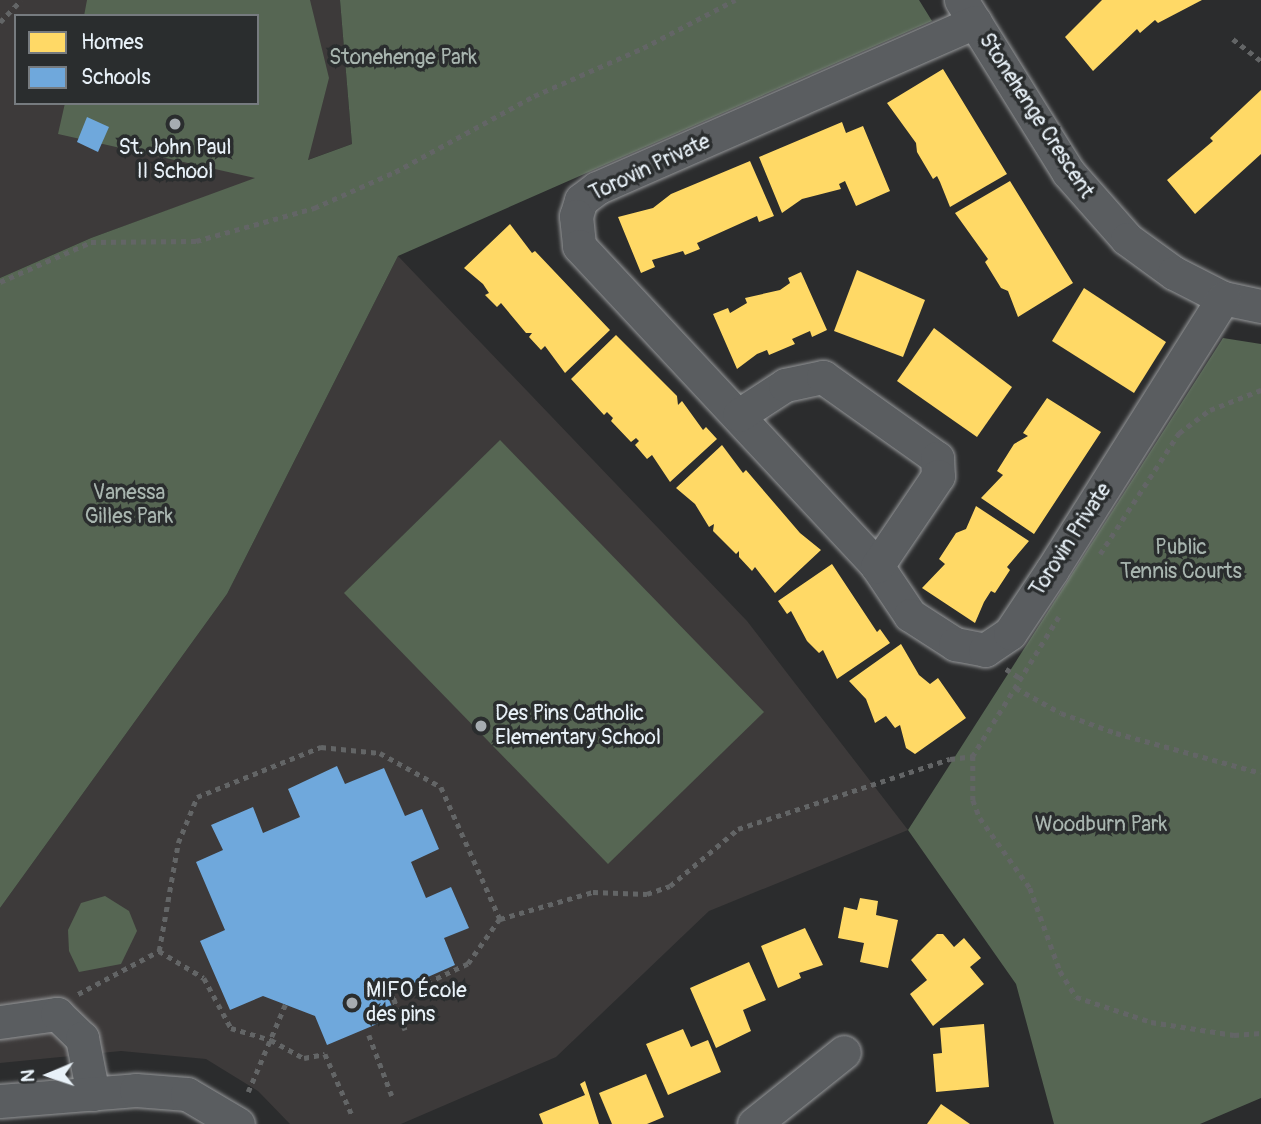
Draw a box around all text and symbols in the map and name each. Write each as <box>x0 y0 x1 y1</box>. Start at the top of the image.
legend <box>14 14 259 105</box>
text: Homes <box>81 29 143 56</box>
street label: Stonehenge Crescent <box>973 29 1099 203</box>
park label: Stonehenge Park <box>329 45 477 71</box>
text: Schools <box>81 64 151 91</box>
marker: St. John Paul II School <box>167 116 183 132</box>
street label: Torovin Private <box>586 129 714 207</box>
place label: St. John Paul II School <box>118 135 232 185</box>
street label: Torovin Private <box>1025 479 1117 601</box>
park label: Vanessa Gilles Park <box>85 480 173 530</box>
park label: Public Tennis Courts <box>1120 535 1242 585</box>
place label: Des Pins Catholic Elementary School <box>495 701 661 751</box>
marker: Des Pins Catholic Elementary School <box>473 718 489 734</box>
park label: Woodburn Park <box>1035 812 1167 838</box>
place label: MIFO École des pins <box>366 978 467 1028</box>
marker: MIFO École des pins <box>344 995 360 1011</box>
north arrow <box>14 1040 84 1110</box>
text: N <box>16 1069 40 1083</box>

